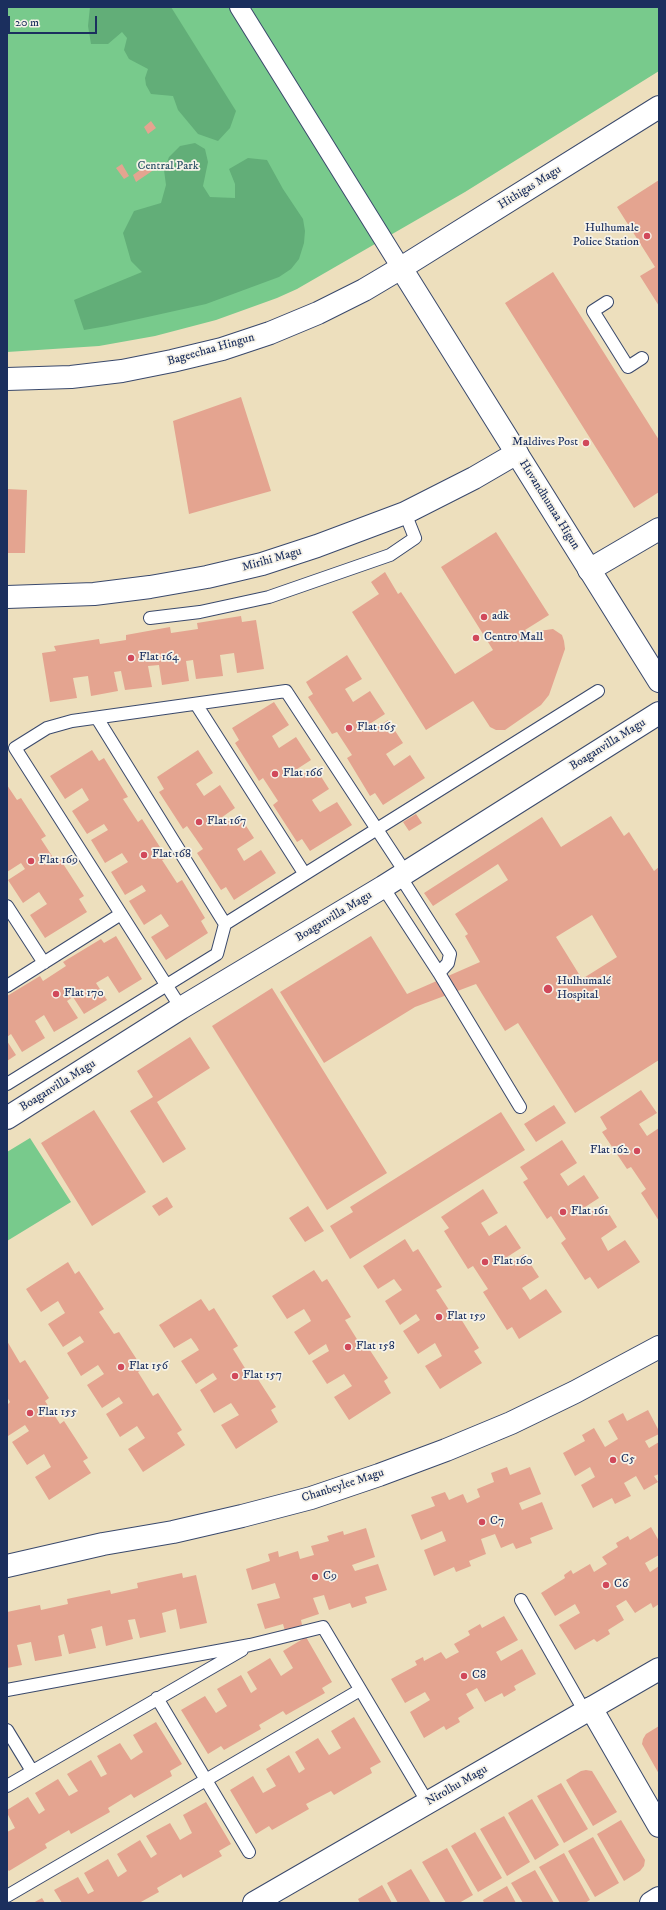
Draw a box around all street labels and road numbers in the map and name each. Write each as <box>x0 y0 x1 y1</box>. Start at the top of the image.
street label: Hithigas Magu <box>496 163 564 213</box>
street label: Bageechaa Hingun <box>166 331 256 369</box>
street label: Huvandhumaa Higun <box>516 457 582 553</box>
street label: Mirihi Magu <box>241 545 303 575</box>
street label: Boaganvilla Magu <box>567 716 649 774</box>
street label: Boaganvilla Magu <box>293 889 375 945</box>
street label: Boaganvilla Magu <box>17 1057 99 1115</box>
street label: Chanbeylee Magu <box>300 1466 386 1506</box>
street label: Nirolhu Magu <box>424 1763 490 1809</box>

